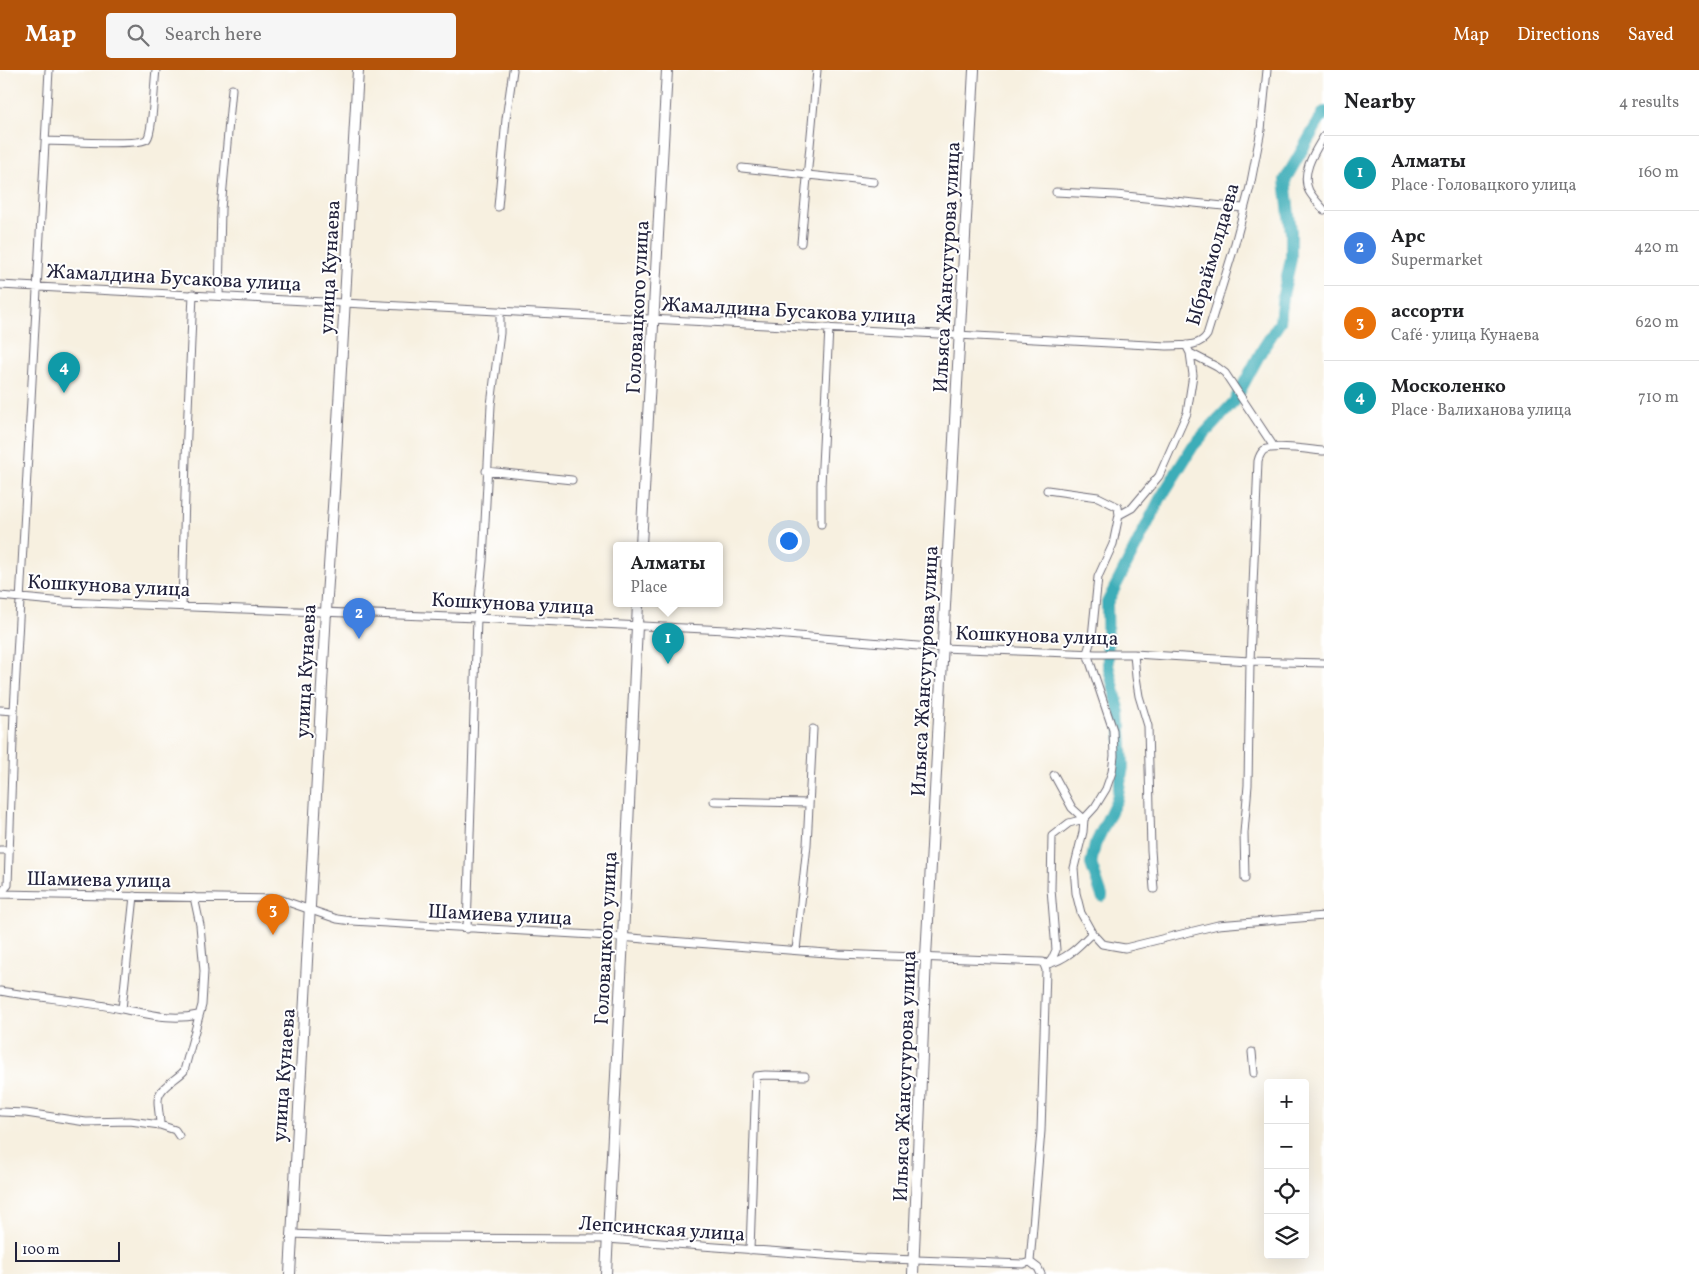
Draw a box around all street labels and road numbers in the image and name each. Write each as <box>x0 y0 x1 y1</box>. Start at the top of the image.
street label: Ильяса Жансугурова улица <box>927 141 969 393</box>
street label: Ыбраймолдаева <box>1180 180 1248 329</box>
street label: улица Кунаева <box>313 199 348 335</box>
street label: Головацкого улица <box>620 220 658 395</box>
street label: Жамалдина Бусакова улица <box>46 258 302 300</box>
street label: Жамалдина Бусакова улица <box>661 291 917 333</box>
street label: Ильяса Жансугурова улица <box>905 545 947 797</box>
street label: Кошкунова улица <box>27 569 191 605</box>
street label: Кошкунова улица <box>431 587 595 623</box>
street label: улица Кунаева <box>289 603 324 739</box>
street label: Кошкунова улица <box>955 620 1119 654</box>
street label: Головацкого улица <box>588 851 626 1026</box>
street label: Шамиева улица <box>26 866 172 896</box>
street label: Шамиева улица <box>427 898 573 934</box>
street label: Ильяса Жансугурова улица <box>888 950 924 1202</box>
street label: улица Кунаева <box>266 1007 304 1143</box>
street label: Лепсинская улица <box>578 1210 746 1250</box>

